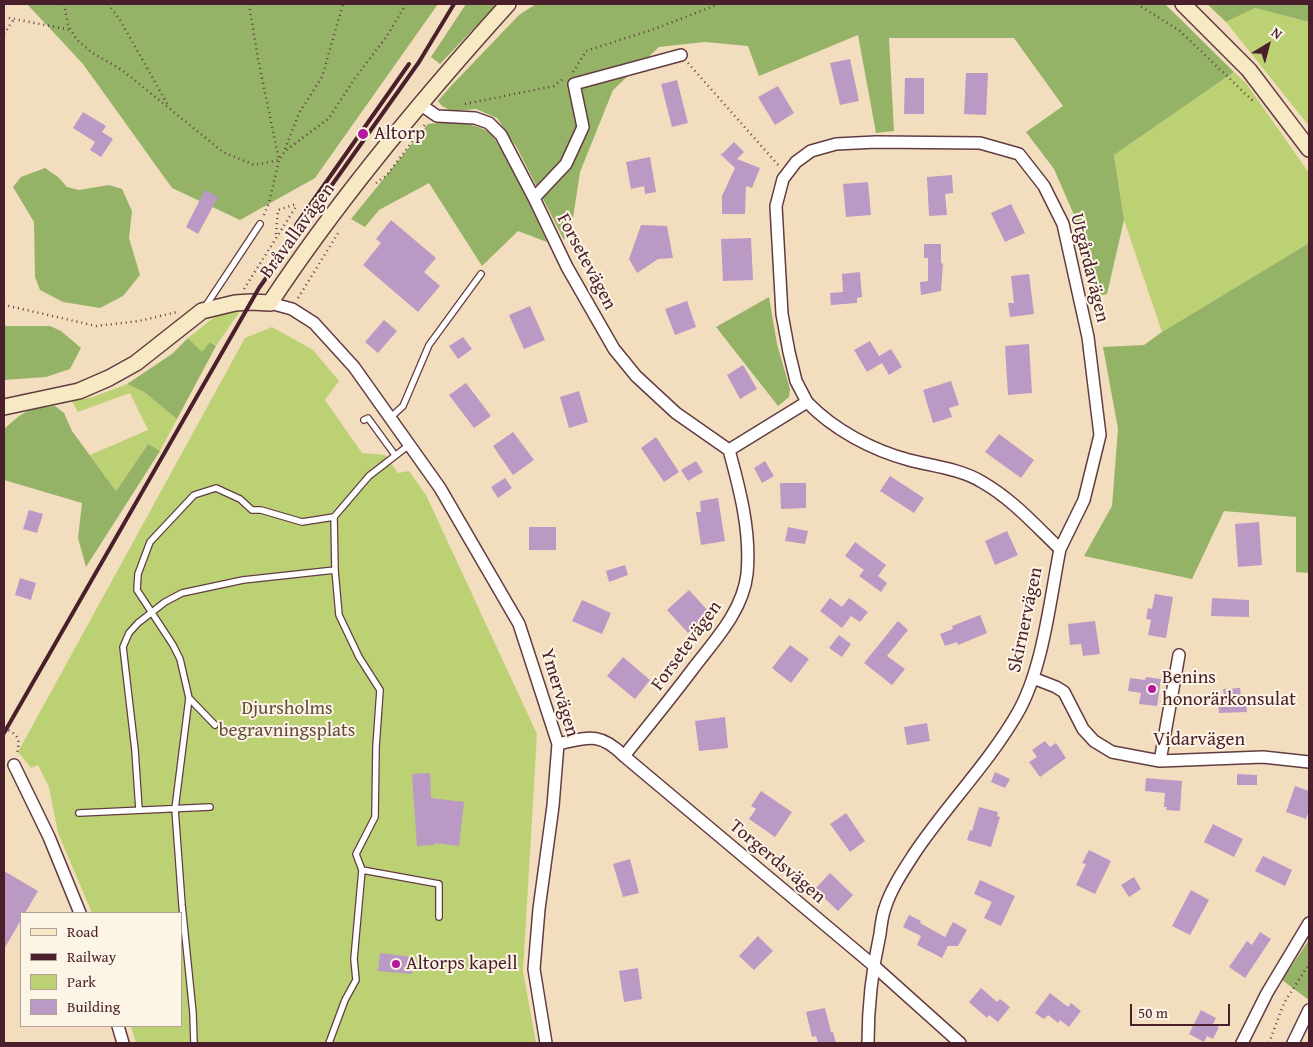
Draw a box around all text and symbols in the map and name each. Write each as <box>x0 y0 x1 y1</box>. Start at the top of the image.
north arrow <box>1243 20 1293 70</box>
text: N <box>1267 22 1287 44</box>
place label: Altorp <box>374 123 425 145</box>
marker: Altorp <box>356 127 370 141</box>
street label: Bråvallavägen <box>256 179 340 283</box>
street label: Forsetevägen <box>551 210 621 314</box>
street label: Utgårdavägen <box>1064 211 1114 325</box>
street label: Skirnervägen <box>1004 565 1048 675</box>
street label: Forsetevägen <box>647 597 727 695</box>
street label: Ymervägen <box>535 646 583 740</box>
place label: Benins honorärkonsulat <box>1162 667 1296 711</box>
marker: Benins honorärkonsulat <box>1146 683 1158 695</box>
park label: Djursholms begravningsplats <box>219 698 355 742</box>
street label: Vidarvägen <box>1153 729 1245 751</box>
street label: Torgerdsvägen <box>724 815 830 909</box>
legend <box>20 912 182 1027</box>
text: Road <box>67 921 98 942</box>
text: Railway <box>67 946 116 967</box>
place label: Altorps kapell <box>406 953 518 975</box>
marker: Altorps kapell <box>390 958 402 970</box>
text: Park <box>67 971 96 992</box>
scale bar <box>1133 994 1233 1026</box>
text: Building <box>67 996 120 1017</box>
text: 50 m <box>1138 1002 1168 1023</box>

